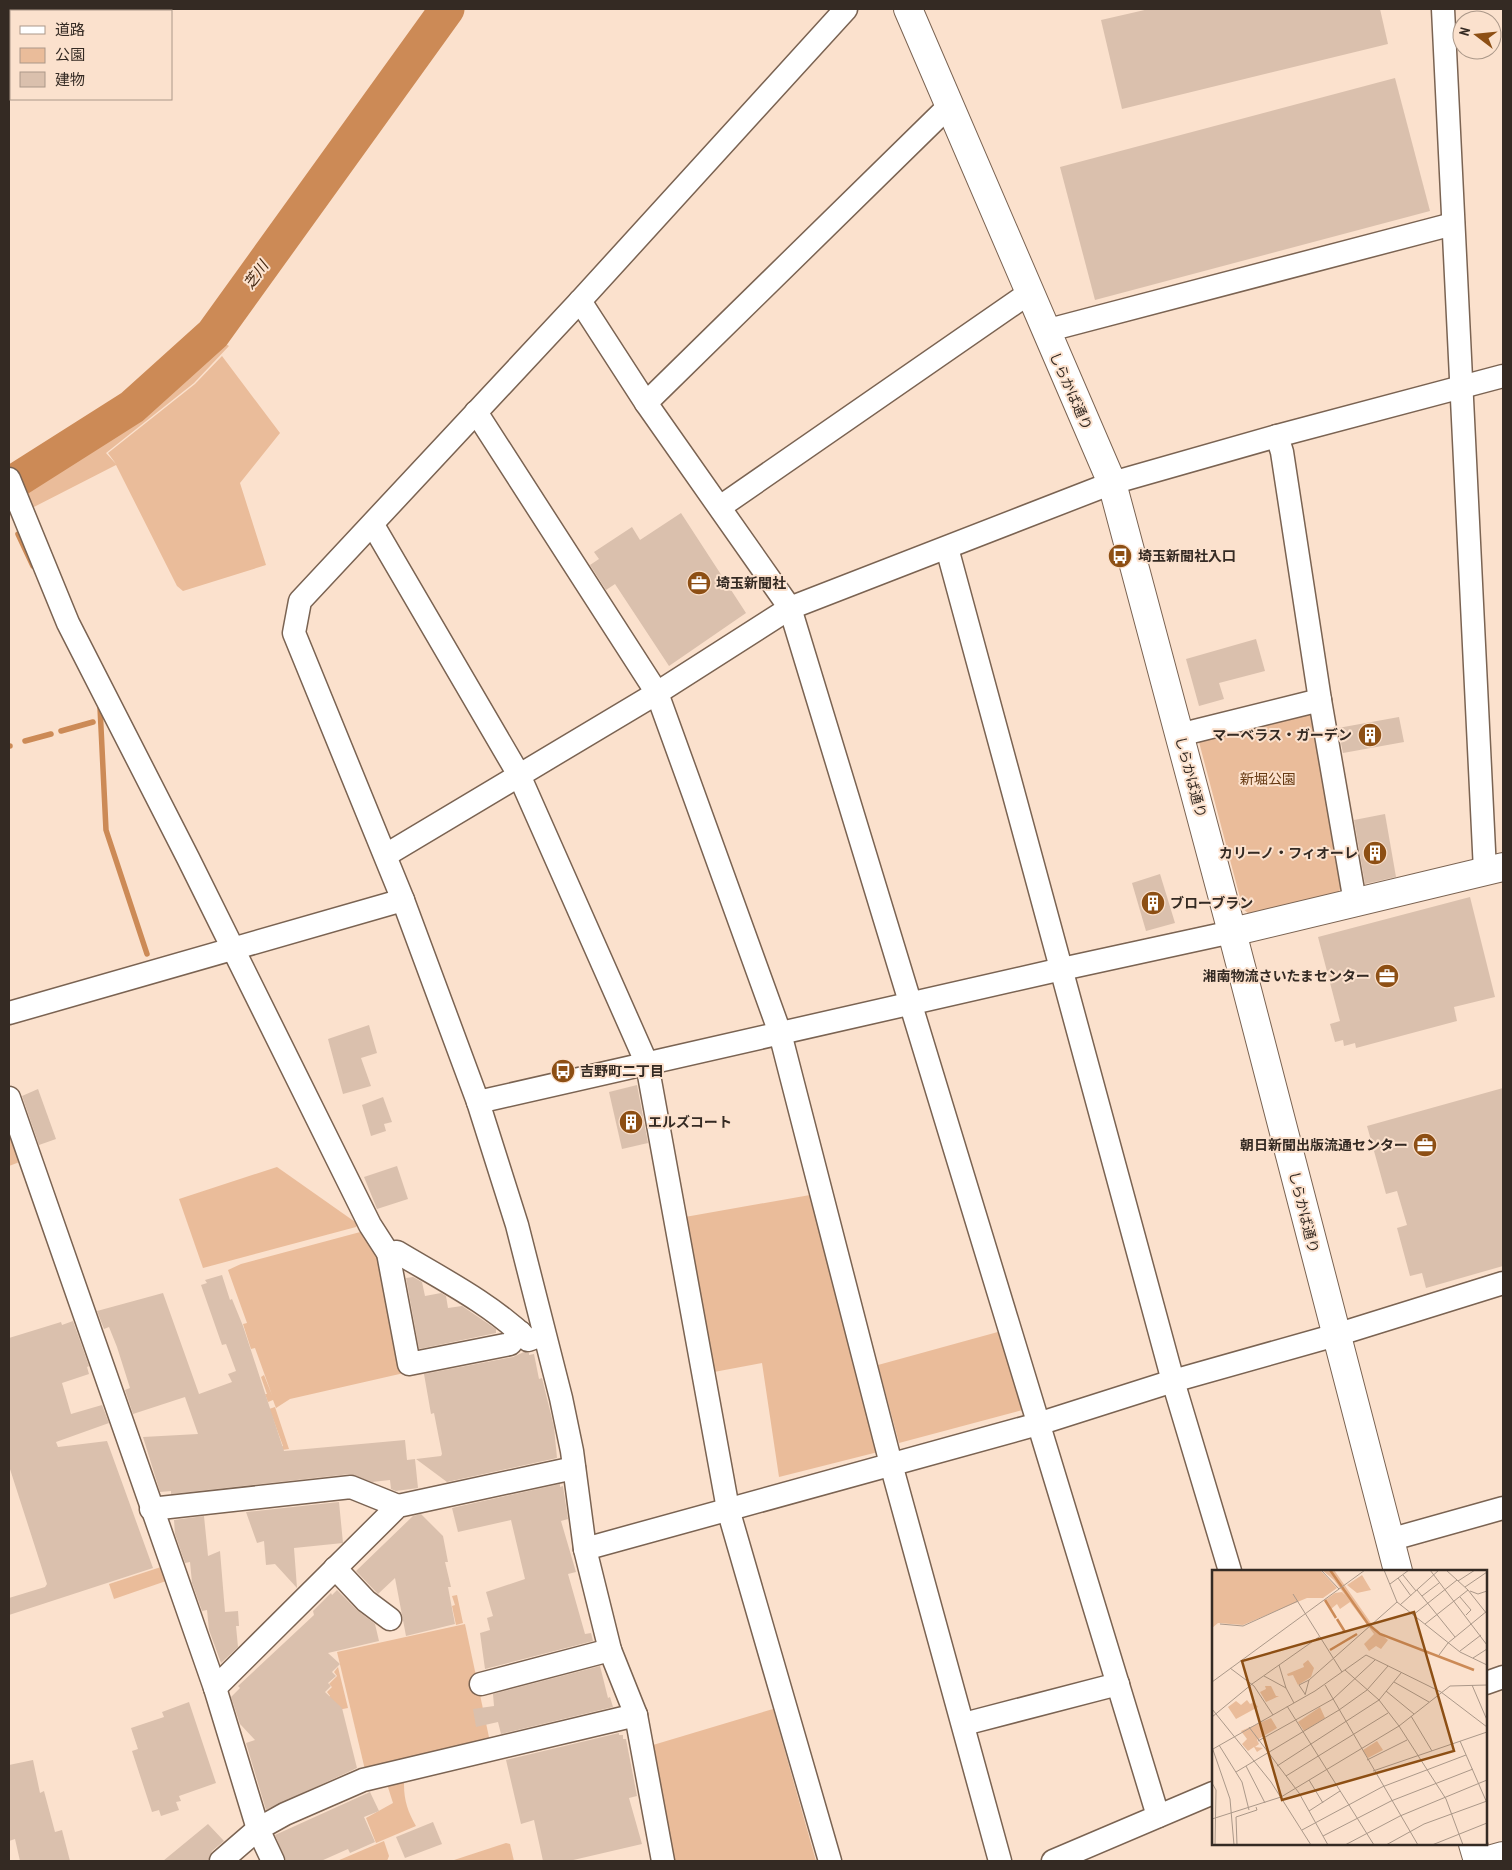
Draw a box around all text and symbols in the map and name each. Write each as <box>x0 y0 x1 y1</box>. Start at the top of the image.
legend <box>10 10 172 100</box>
north arrow <box>1452 10 1502 60</box>
text: 道路 <box>55 20 85 39</box>
text: N <box>1455 25 1474 38</box>
text: 公園 <box>55 45 85 64</box>
text: 建物 <box>55 70 85 89</box>
water label: 芝川 <box>239 255 273 292</box>
street label: しらかば通り <box>1046 349 1096 433</box>
bus stop icon: 埼玉新聞社入口 <box>1107 543 1133 569</box>
place label: 埼玉新聞社入口 <box>1138 547 1236 565</box>
office icon: 埼玉新聞社 <box>686 570 712 596</box>
place label: 埼玉新聞社 <box>716 574 786 592</box>
building icon: マーベラス・ガーデン <box>1357 722 1383 748</box>
place label: マーベラス・ガーデン <box>1212 726 1352 744</box>
street label: しらかば通り <box>1171 734 1211 820</box>
park label: 新堀公園 <box>1240 770 1296 788</box>
building icon: カリーノ・フィオーレ <box>1362 840 1388 866</box>
place label: カリーノ・フィオーレ <box>1219 844 1358 862</box>
building icon: ブローブラン <box>1140 890 1166 916</box>
place label: ブローブラン <box>1170 894 1253 912</box>
office icon: 湘南物流さいたまセンター <box>1374 963 1400 989</box>
place label: 湘南物流さいたまセンター <box>1202 967 1370 985</box>
bus stop icon: 吉野町二丁目 <box>550 1058 576 1084</box>
place label: 吉野町二丁目 <box>580 1062 664 1080</box>
building icon: エルズコート <box>618 1109 644 1135</box>
place label: エルズコート <box>648 1113 732 1131</box>
office icon: 朝日新聞出版流通センター <box>1412 1132 1438 1158</box>
place label: 朝日新聞出版流通センター <box>1240 1136 1408 1154</box>
street label: しらかば通り <box>1285 1169 1323 1255</box>
inset map <box>1212 1570 1487 1845</box>

